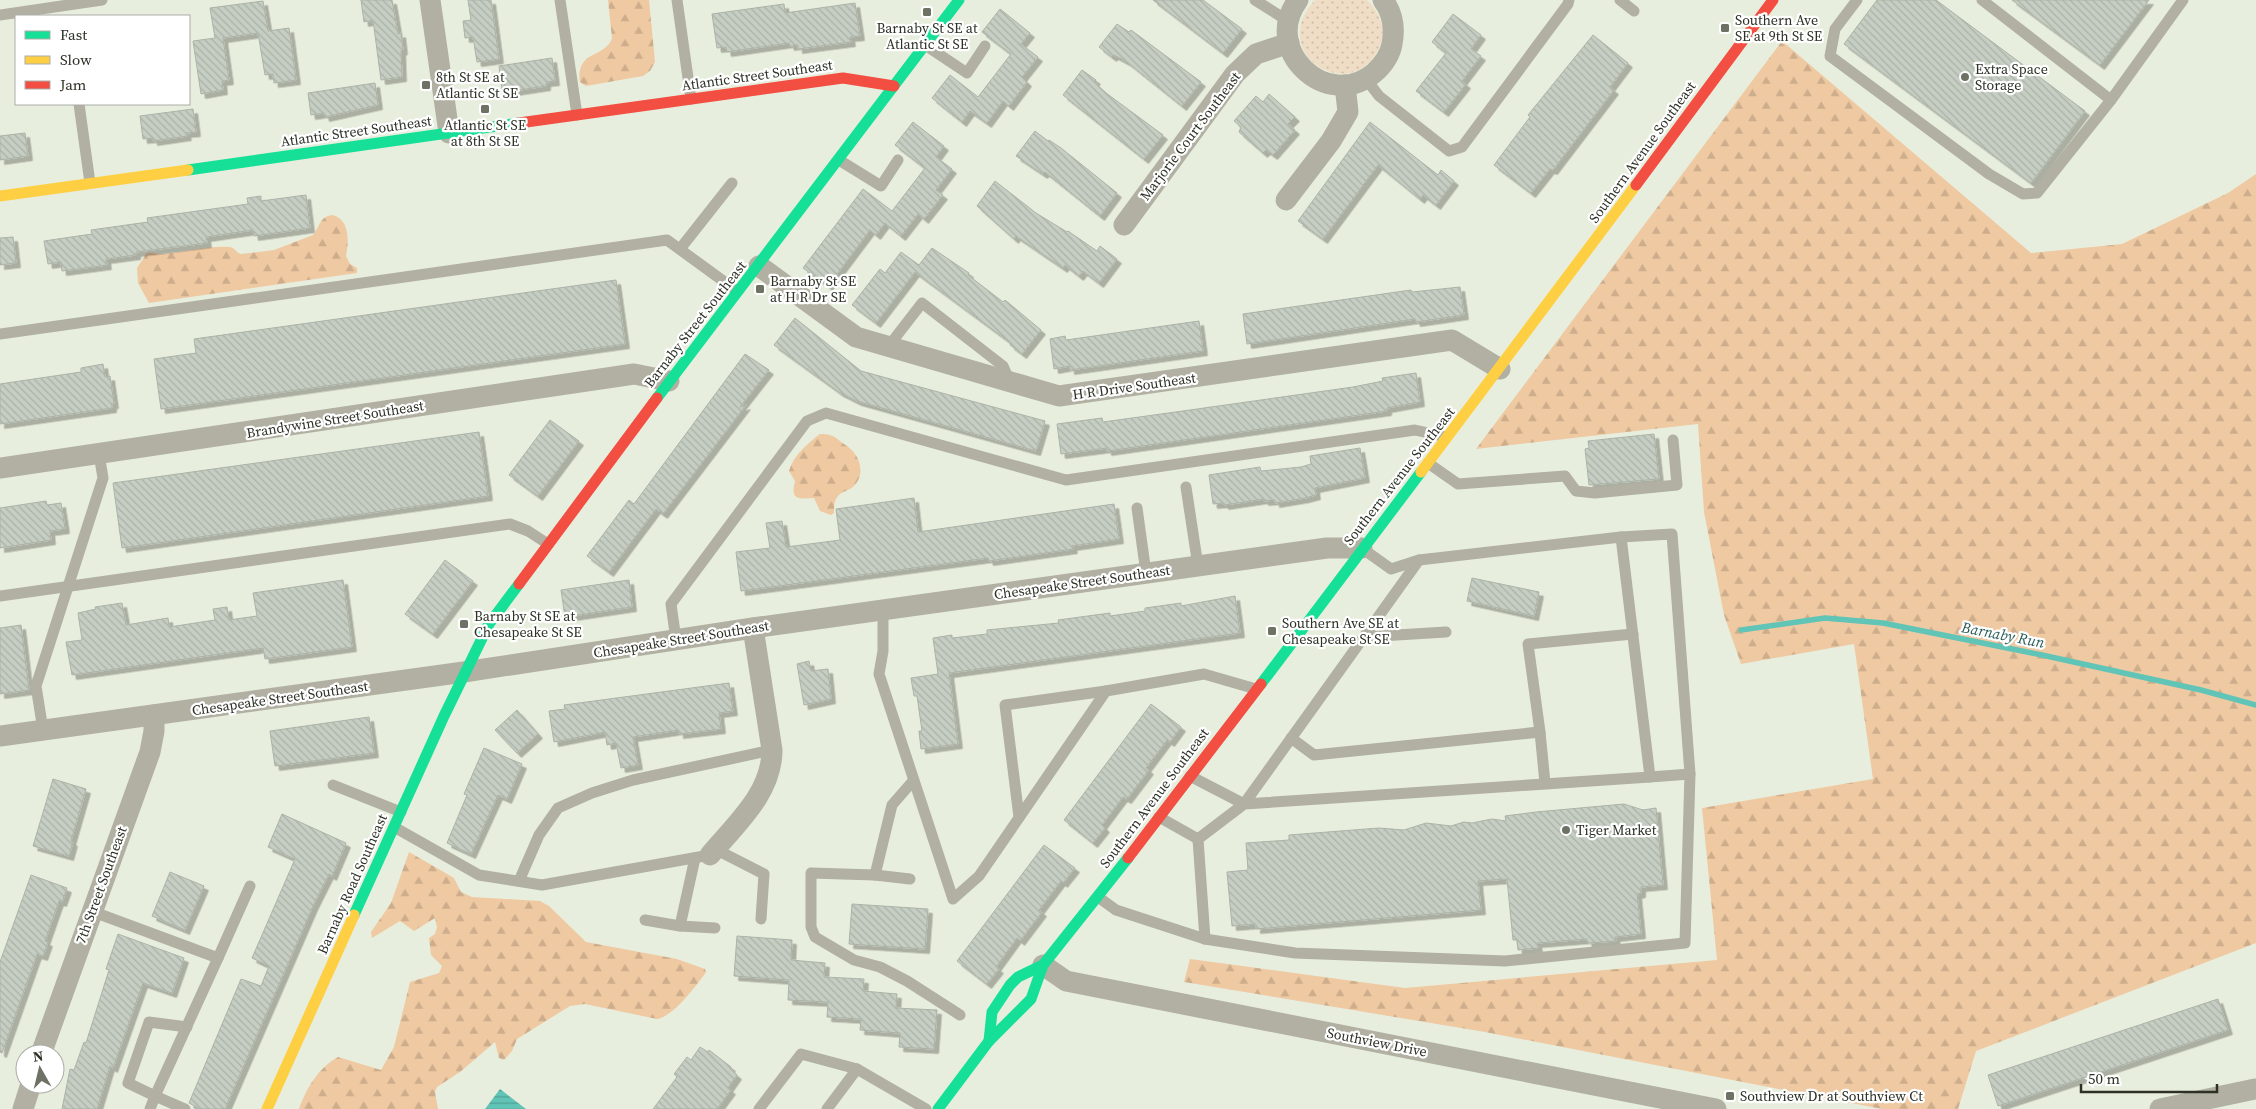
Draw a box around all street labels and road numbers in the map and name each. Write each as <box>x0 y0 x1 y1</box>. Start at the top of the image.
street label: Atlantic Street Southeast <box>680 54 834 95</box>
street label: Marjorie Court Southeast <box>1135 67 1245 205</box>
street label: Southern Avenue Southeast <box>1584 77 1700 227</box>
street label: Atlantic Street Southeast <box>279 110 433 151</box>
street label: Barnaby Street Southeast <box>639 256 751 392</box>
street label: H R Drive Southeast <box>1071 367 1197 405</box>
street label: Brandywine Street Southeast <box>245 395 425 443</box>
street label: Southern Avenue Southeast <box>1339 402 1460 549</box>
street label: Chesapeake Street Southeast <box>993 560 1172 604</box>
street label: Chesapeake Street Southeast <box>592 615 771 663</box>
street label: Chesapeake Street Southeast <box>191 676 370 720</box>
street label: Southern Avenue Southeast <box>1095 724 1214 872</box>
street label: Barnaby Road Southeast <box>312 810 392 957</box>
street label: 7th Street Southeast <box>71 823 132 946</box>
street label: Southview Drive <box>1325 1023 1429 1061</box>

